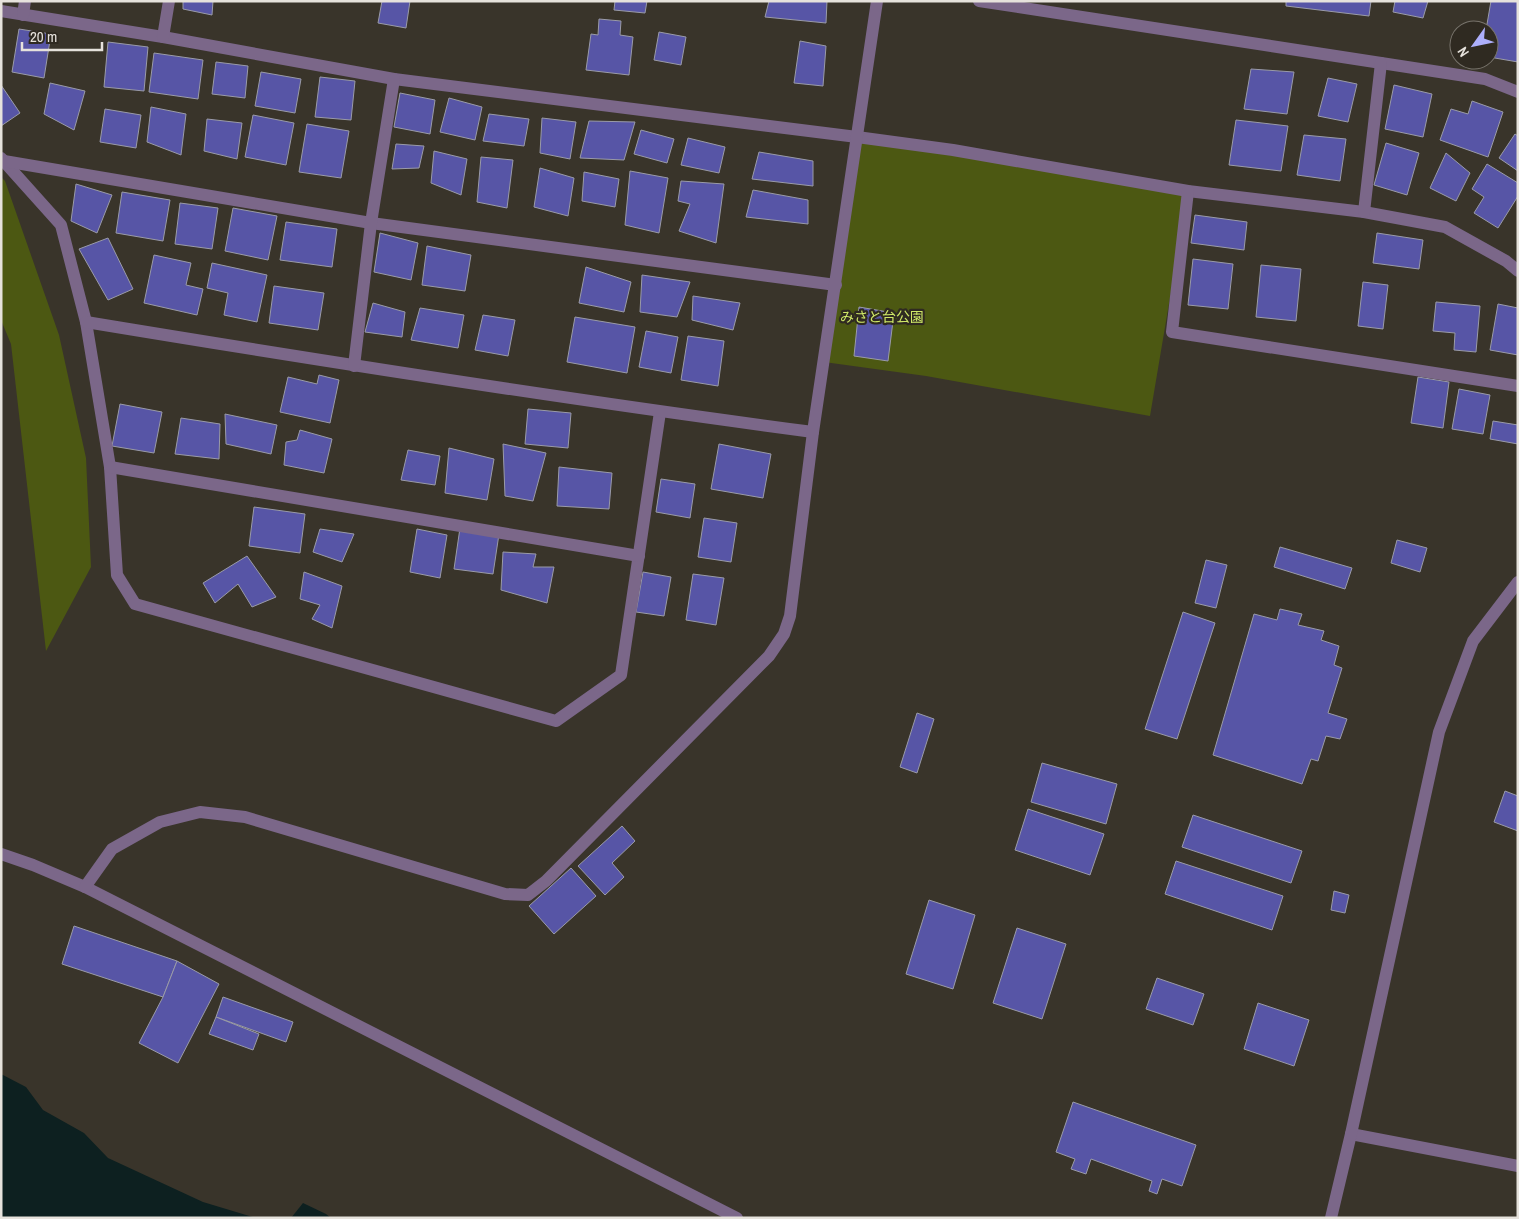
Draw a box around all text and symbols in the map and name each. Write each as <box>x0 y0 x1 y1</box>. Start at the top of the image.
scale bar <box>22 20 102 52</box>
north arrow <box>1449 20 1499 70</box>
text: 20 m <box>30 26 57 47</box>
text: N <box>1453 44 1473 60</box>
park label: みさと台公園 <box>840 308 924 326</box>

